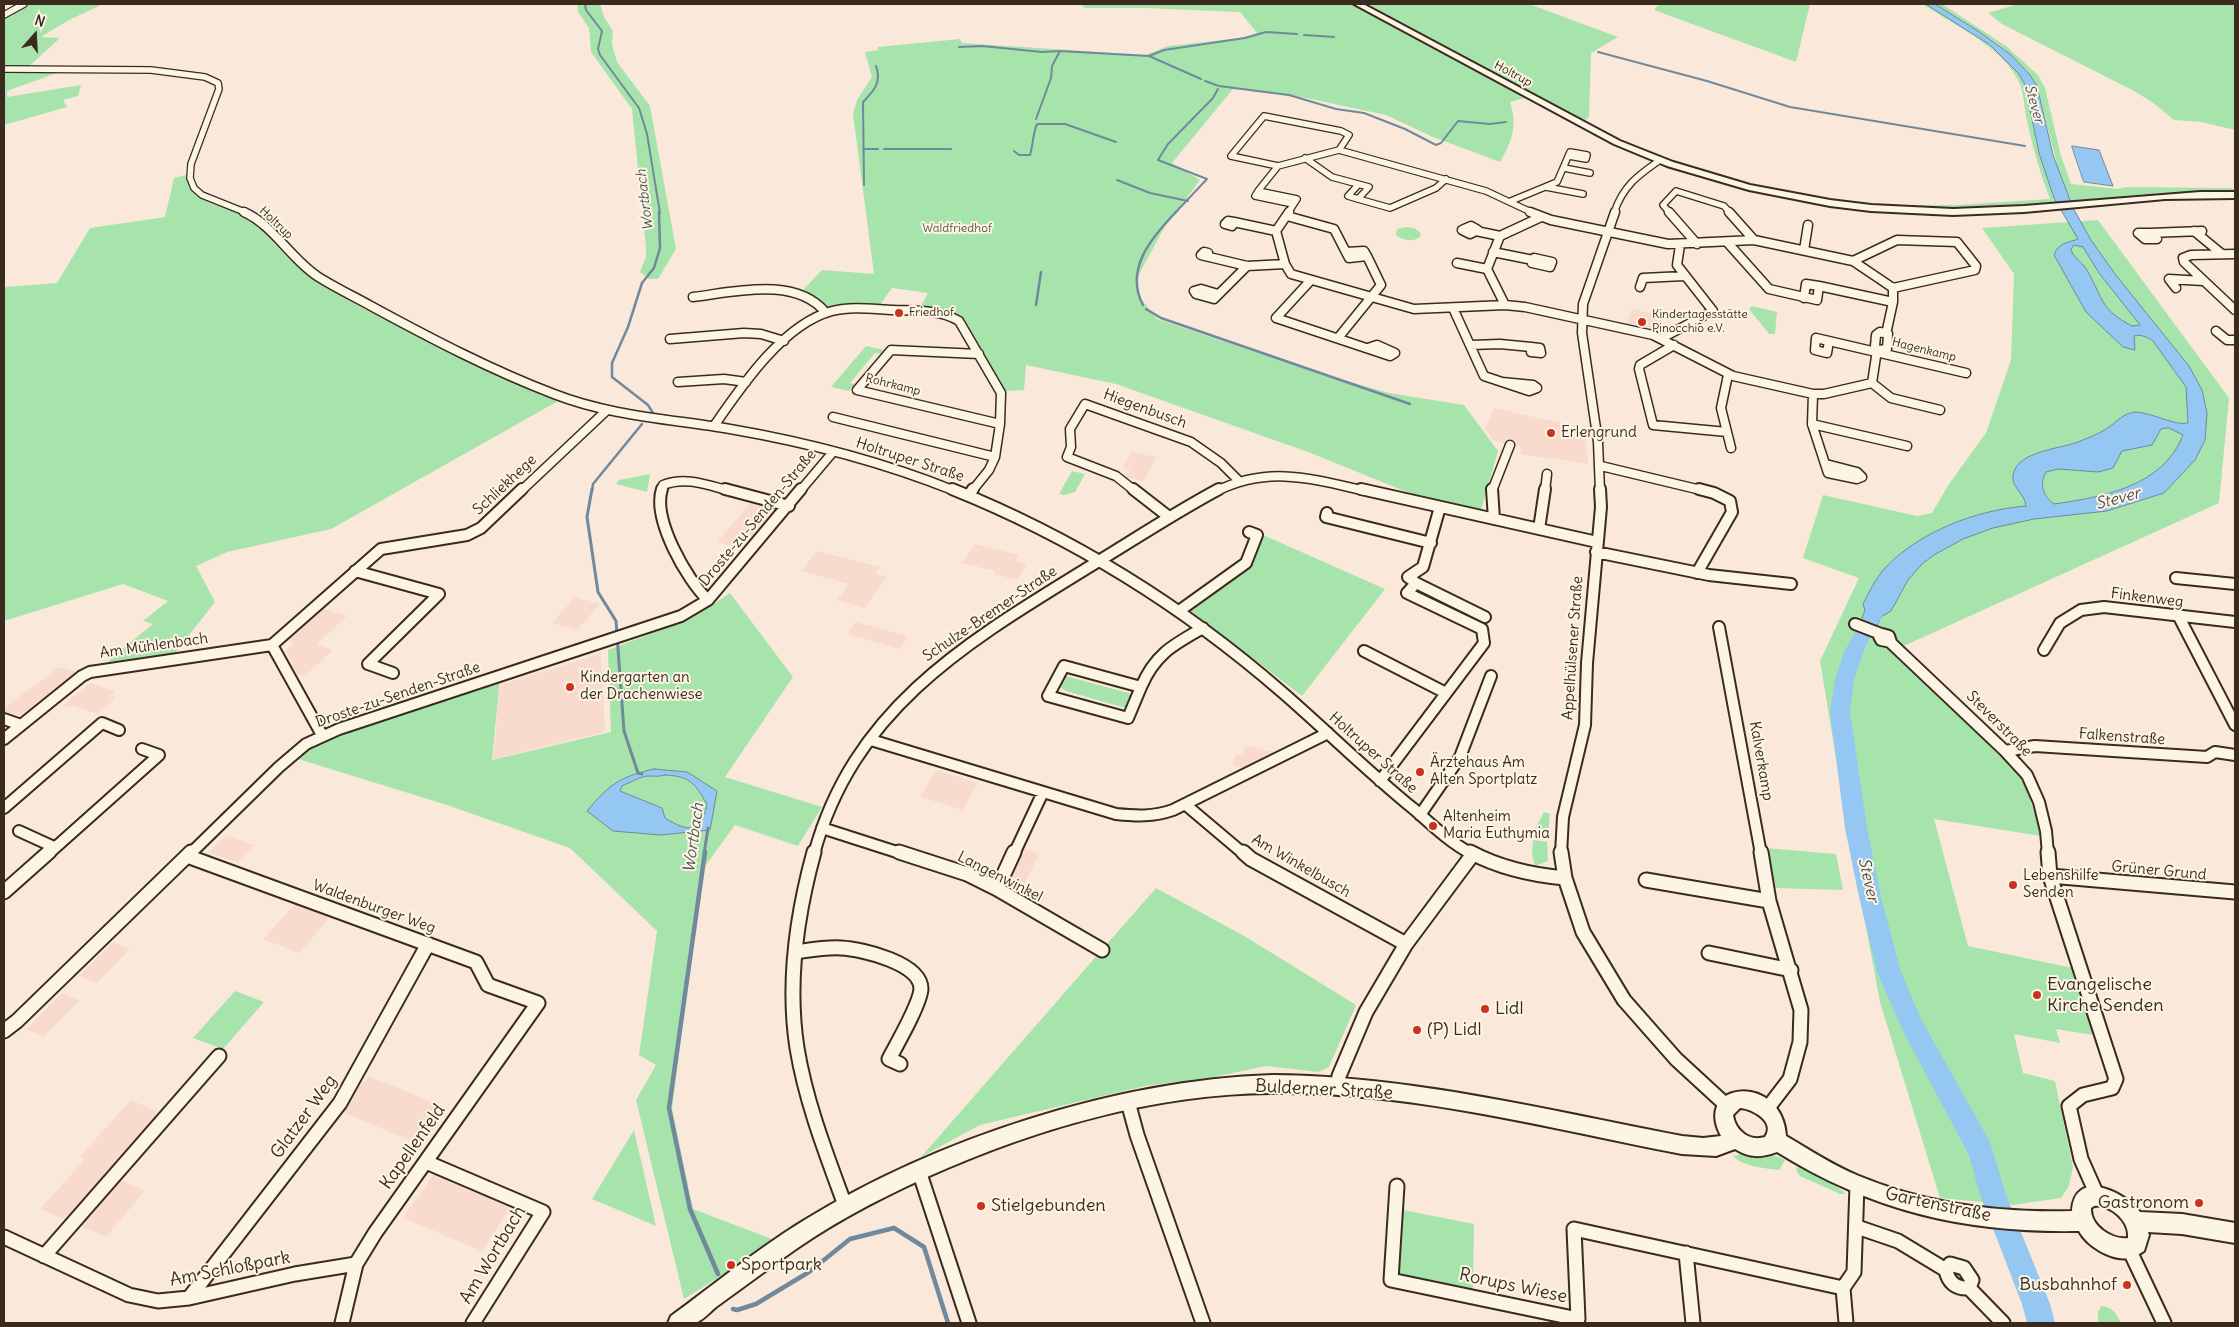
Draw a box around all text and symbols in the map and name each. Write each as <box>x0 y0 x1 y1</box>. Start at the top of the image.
north arrow <box>10 10 60 60</box>
text: N <box>32 11 47 31</box>
street label: Holtrup <box>1492 58 1534 90</box>
water label: Stever <box>2020 83 2048 125</box>
water label: Wortbach <box>633 169 657 231</box>
street label: Holtrup <box>256 204 296 242</box>
park label: Waldfriedhof <box>922 222 992 236</box>
place label: Friedhof <box>909 306 954 320</box>
marker: Friedhof <box>893 307 905 319</box>
place label: Kindertagesstätte Pinocchio e.V. <box>1652 308 1748 336</box>
marker: Kindertagesstätte Pinocchio e.V. <box>1636 316 1648 328</box>
street label: Hagenkamp <box>1890 335 1958 365</box>
street label: Rohrkamp <box>864 371 922 399</box>
street label: Hiegenbusch <box>1101 386 1189 432</box>
place label: Erlengrund <box>1561 424 1637 442</box>
marker: Erlengrund <box>1545 427 1557 439</box>
street label: Holtruper Straße <box>854 434 966 486</box>
street label: Droste-zu-Senden-Straße <box>696 446 820 590</box>
street label: Schliekhege <box>470 451 540 519</box>
water label: Stever <box>2094 484 2142 514</box>
street label: Schulze-Bremer-Straße <box>919 562 1061 666</box>
street label: Appelhülsener Straße <box>1559 575 1587 721</box>
street label: Finkenweg <box>2110 585 2184 611</box>
street label: Am Mühlenbach <box>99 630 209 662</box>
street label: Droste-zu-Senden-Straße <box>313 658 483 732</box>
place label: Kindergarten an der Drachenwiese <box>580 669 703 704</box>
marker: Kindergarten an der Drachenwiese <box>564 681 576 693</box>
street label: Steverstraße <box>1963 688 2035 760</box>
street label: Holtruper Straße <box>1325 709 1421 797</box>
street label: Kalverkamp <box>1745 720 1777 802</box>
street label: Falkenstraße <box>2078 725 2166 749</box>
place label: Ärztehaus Am Alten Sportplatz <box>1430 754 1537 789</box>
marker: Ärztehaus Am Alten Sportplatz <box>1414 766 1426 778</box>
water label: Wortbach <box>680 802 708 874</box>
place label: Altenheim Maria Euthymia <box>1443 808 1550 843</box>
marker: Altenheim Maria Euthymia <box>1427 820 1439 832</box>
street label: Am Winkelbusch <box>1248 830 1354 902</box>
street label: Langenwinkel <box>954 848 1046 906</box>
water label: Stever <box>1854 856 1882 904</box>
street label: Grüner Grund <box>2111 858 2207 884</box>
place label: Lebenshilfe Senden <box>2023 867 2099 902</box>
street label: Waldenburger Weg <box>310 876 438 938</box>
marker: Lebenshilfe Senden <box>2007 879 2019 891</box>
place label: Evangelische Kirche Senden <box>2047 974 2164 1016</box>
marker: Evangelische Kirche Senden <box>2031 989 2043 1001</box>
place label: Lidl <box>1495 998 1523 1020</box>
marker: Lidl <box>1479 1003 1491 1015</box>
place label: (P) Lidl <box>1427 1019 1481 1041</box>
marker: (P) Lidl <box>1411 1024 1423 1036</box>
street label: Glatzer Weg <box>266 1071 342 1163</box>
street label: Bulderner Straße <box>1254 1076 1394 1104</box>
street label: Kapellenfeld <box>376 1100 450 1194</box>
street label: Gartenstraße <box>1883 1183 1993 1227</box>
place label: Gastronom <box>2098 1192 2189 1214</box>
place label: Stielgebunden <box>991 1195 1106 1217</box>
marker: Gastronom <box>2193 1197 2205 1209</box>
marker: Stielgebunden <box>975 1200 987 1212</box>
street label: Am Wortbach <box>455 1202 531 1308</box>
street label: Am Schloßpark <box>168 1247 292 1291</box>
place label: Sportpark <box>741 1254 822 1276</box>
marker: Sportpark <box>725 1259 737 1271</box>
street label: Rorups Wiese <box>1457 1264 1569 1308</box>
place label: Busbahnhof <box>2019 1274 2117 1296</box>
marker: Busbahnhof <box>2121 1279 2133 1291</box>

